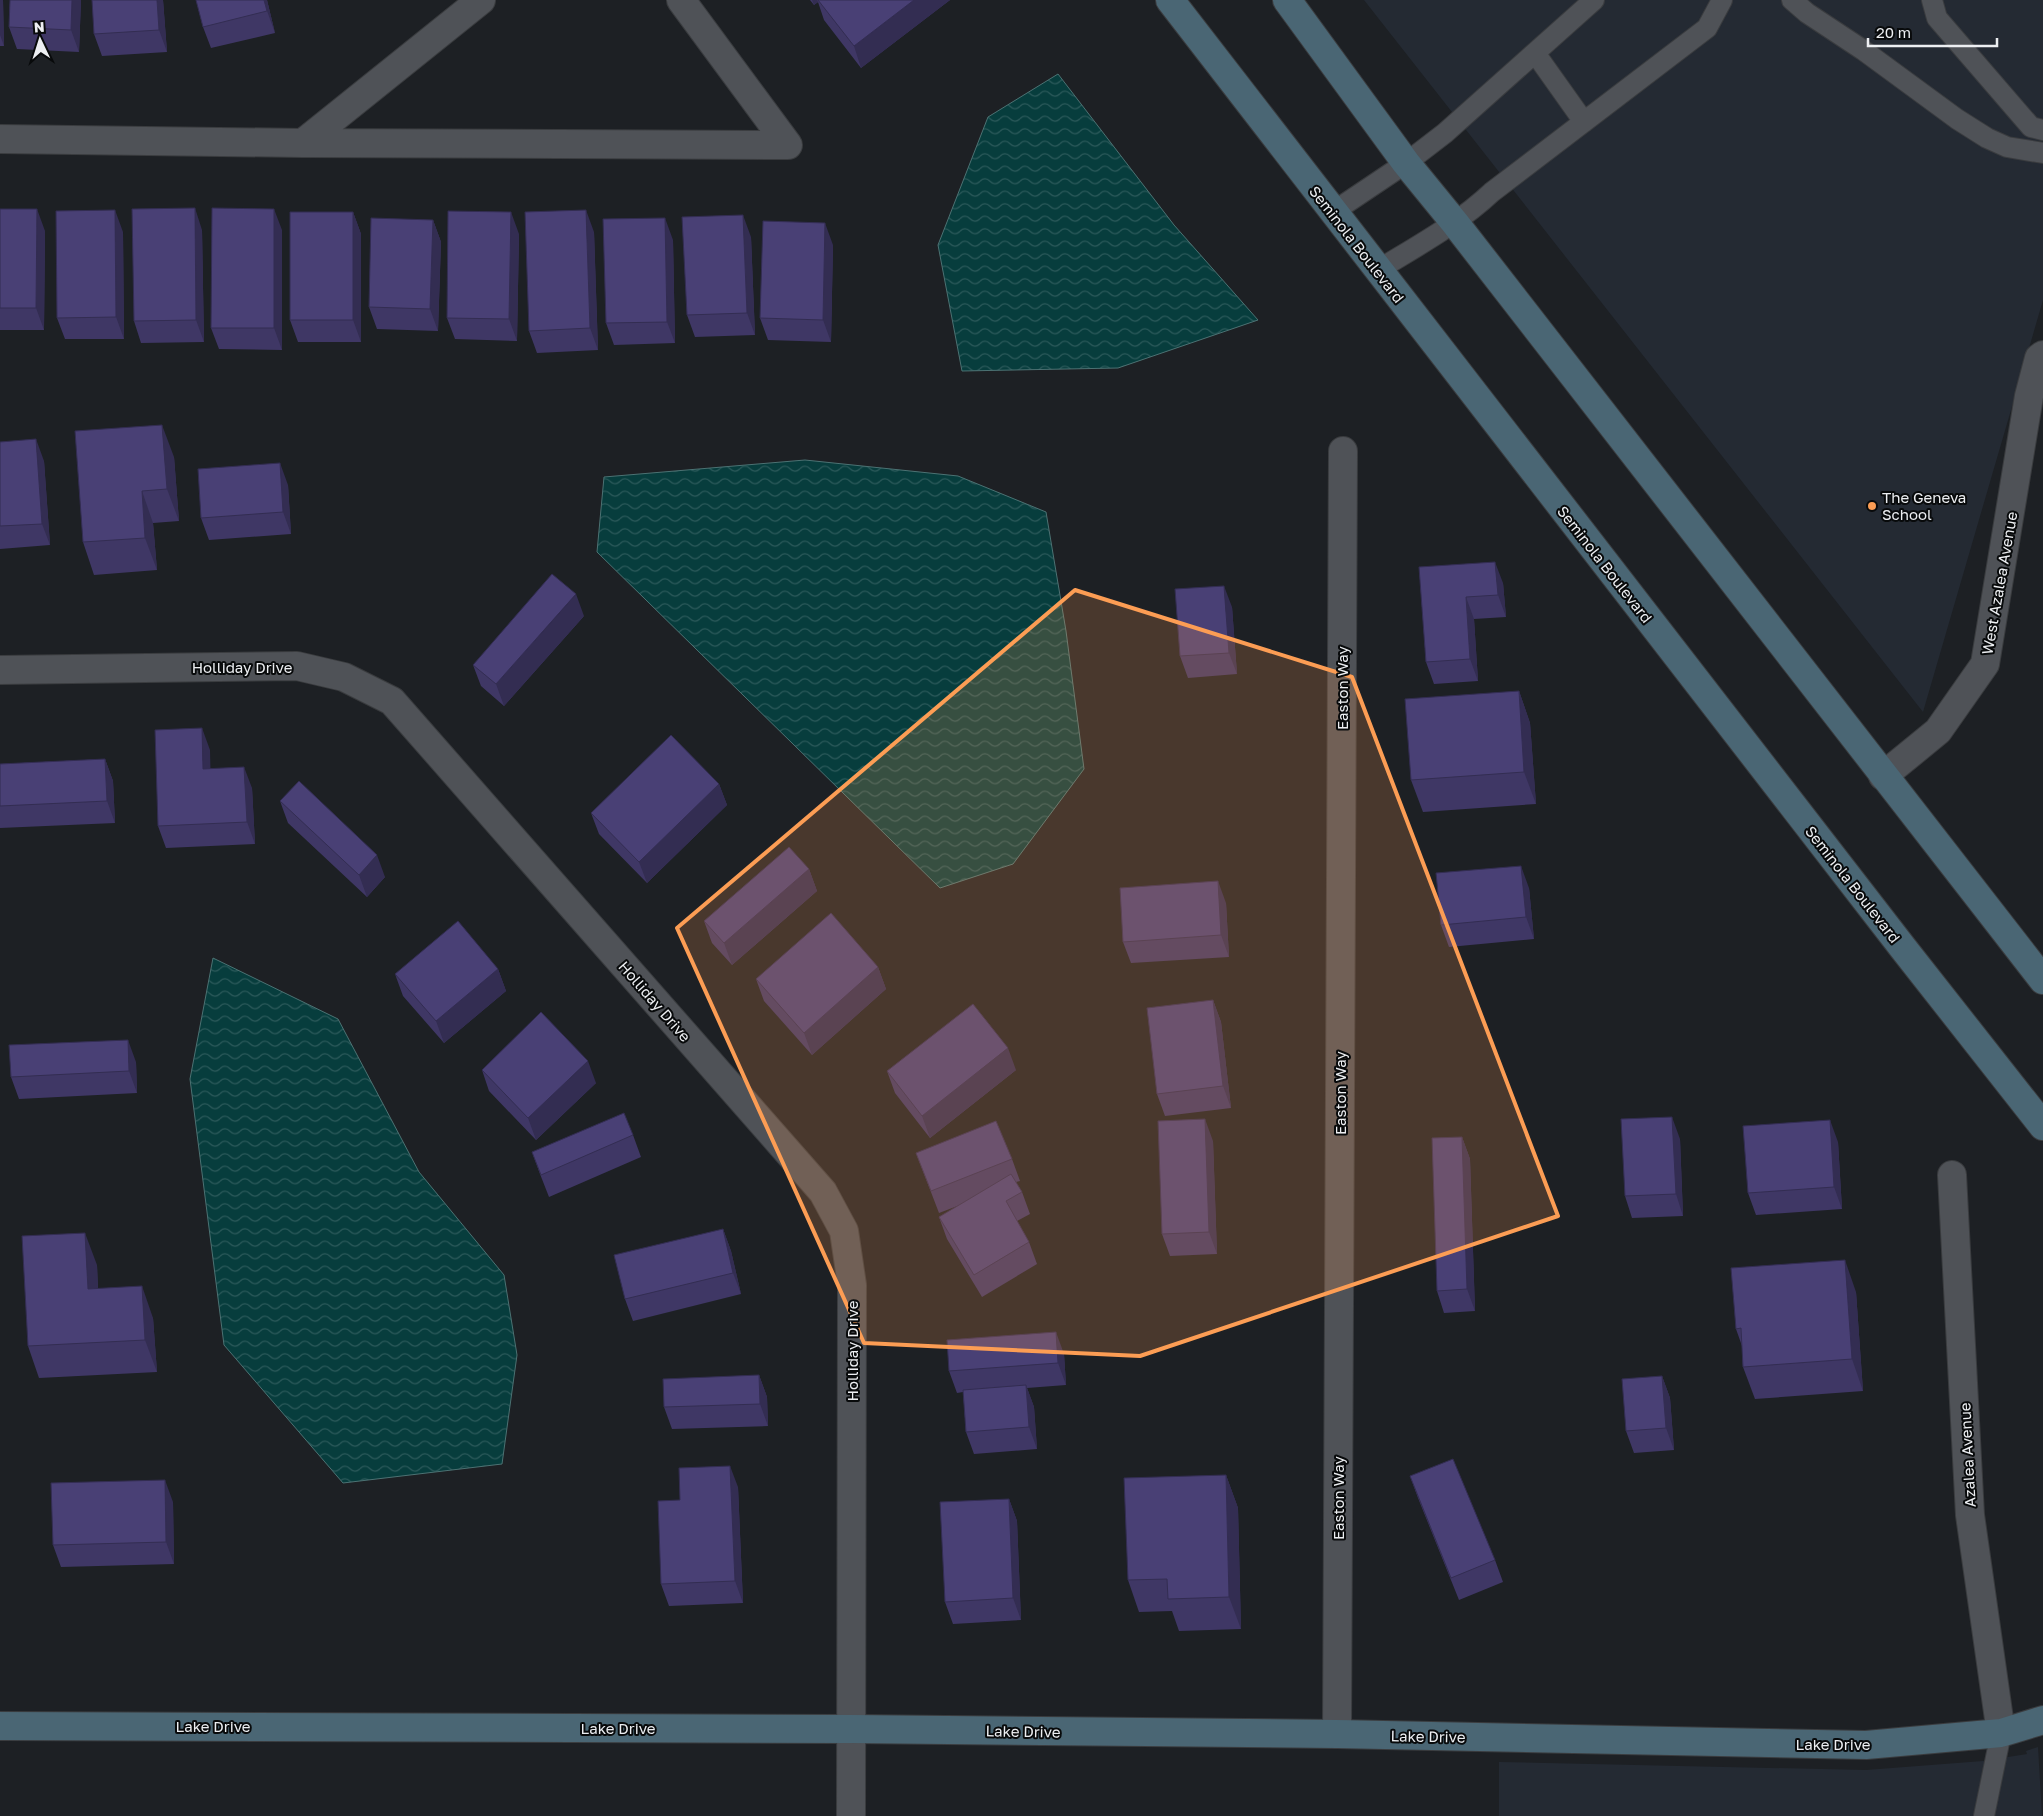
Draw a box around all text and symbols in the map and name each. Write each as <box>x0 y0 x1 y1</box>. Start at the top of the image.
north arrow <box>15 15 65 65</box>
scale bar <box>1868 15 1997 47</box>
text: N <box>33 18 45 35</box>
text: 20 m <box>1876 23 1911 41</box>
street label: Seminola Boulevard <box>1306 182 1408 306</box>
place label: The Geneva School <box>1882 488 1966 523</box>
marker: The Geneva School <box>1866 500 1878 512</box>
street label: Seminola Boulevard <box>1554 502 1656 626</box>
street label: West Azalea Avenue <box>1978 510 2021 656</box>
street label: Easton Way <box>1333 646 1351 730</box>
street label: Holliday Drive <box>192 658 293 676</box>
street label: Seminola Boulevard <box>1802 822 1904 946</box>
street label: Holliday Drive <box>615 957 695 1045</box>
street label: Easton Way <box>1331 1051 1349 1135</box>
street label: Holliday Drive <box>843 1300 861 1401</box>
street label: Azalea Avenue <box>1955 1402 1979 1508</box>
street label: Easton Way <box>1329 1456 1347 1540</box>
street label: Lake Drive <box>176 1717 251 1735</box>
street label: Lake Drive <box>581 1719 656 1737</box>
street label: Lake Drive <box>985 1721 1061 1741</box>
street label: Lake Drive <box>1390 1726 1466 1746</box>
street label: Lake Drive <box>1796 1735 1871 1753</box>

